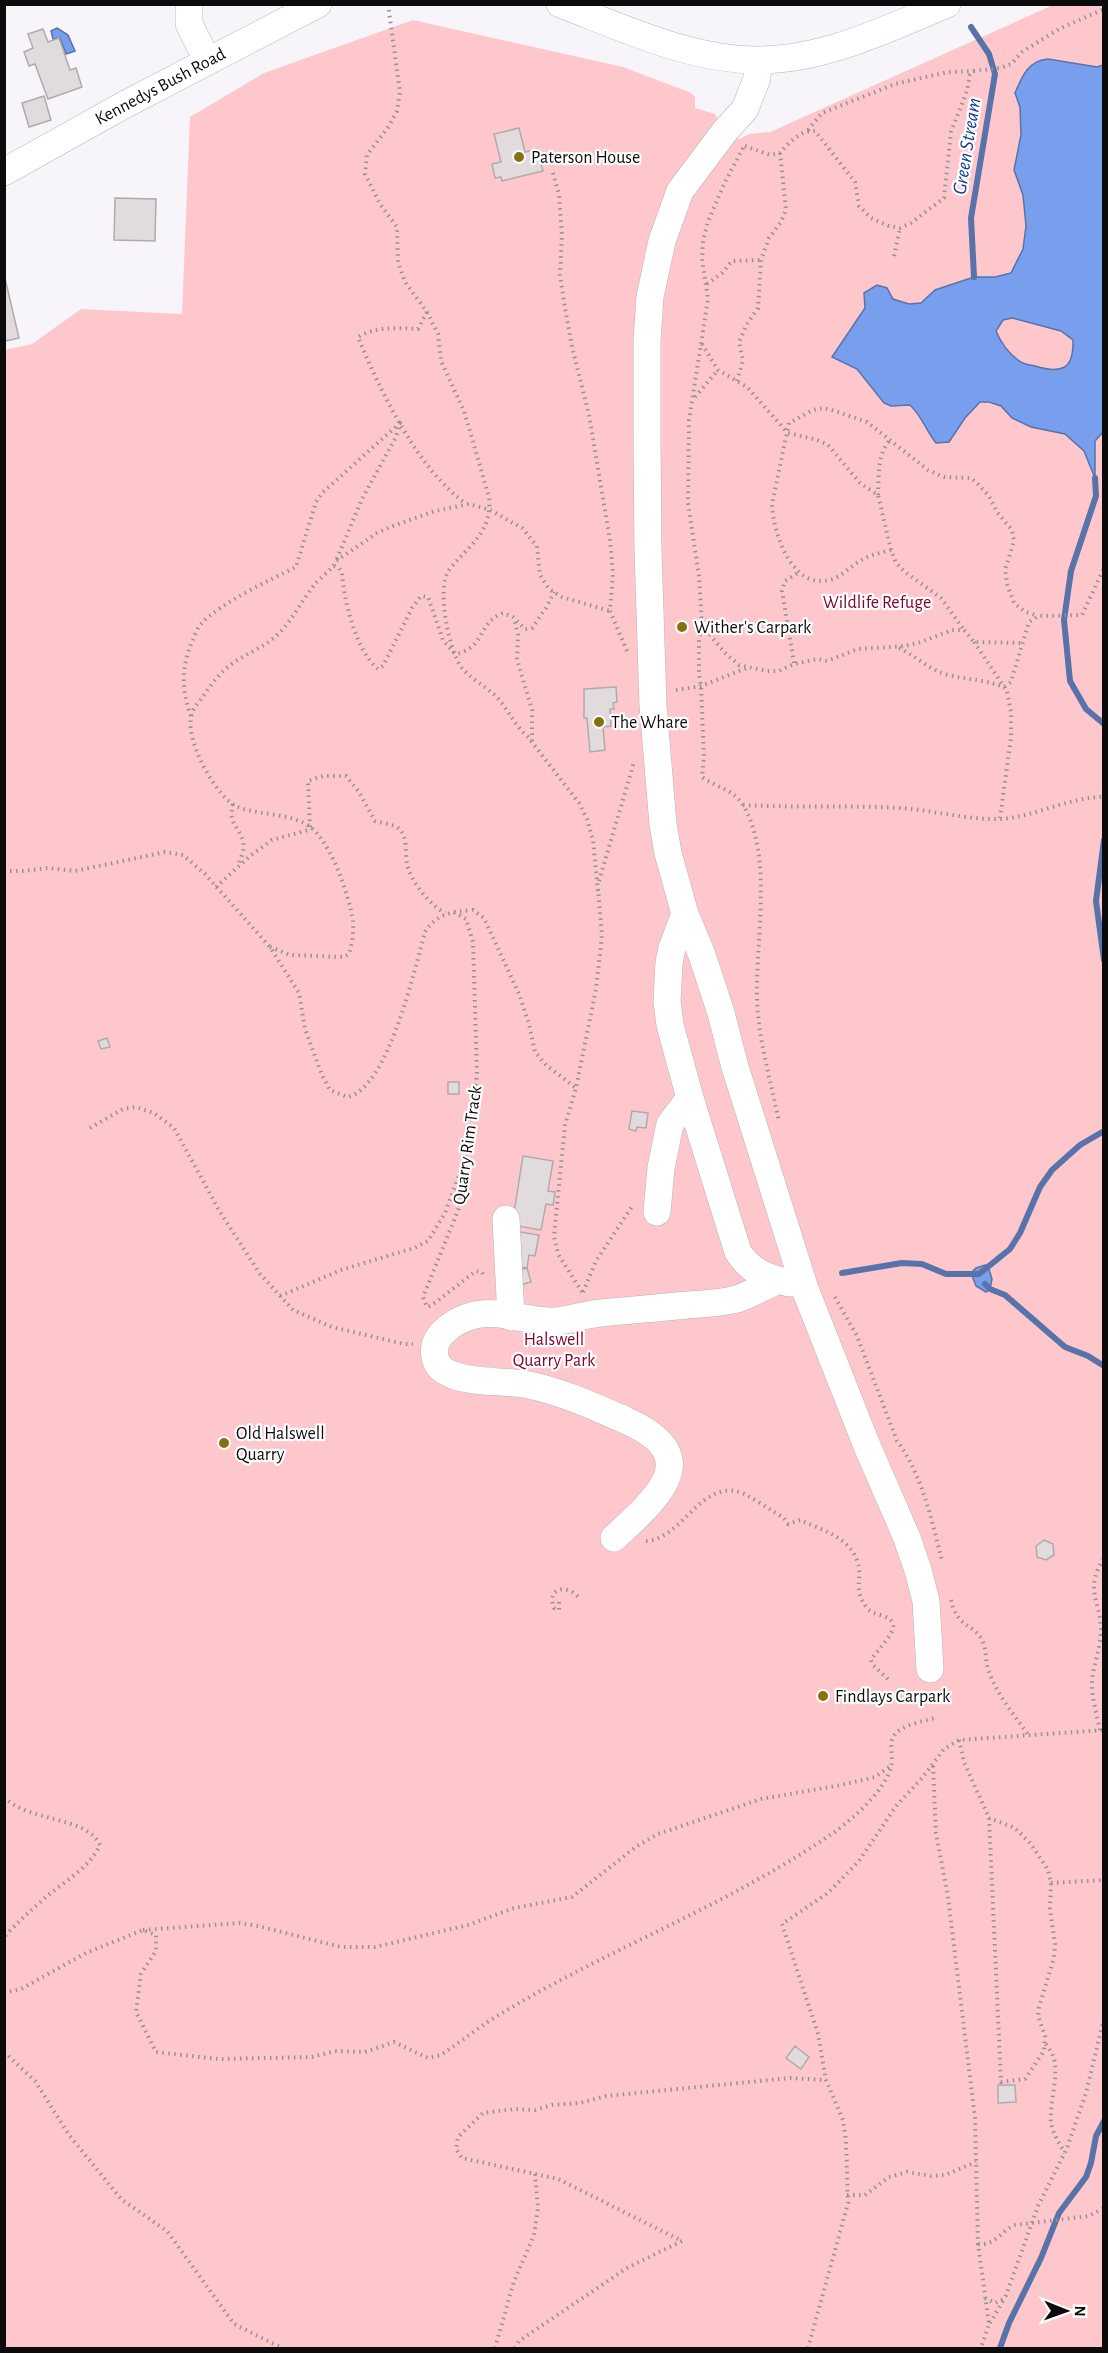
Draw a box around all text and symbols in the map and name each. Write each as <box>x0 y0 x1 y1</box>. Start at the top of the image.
street label: Kennedys Bush Road <box>92 45 229 129</box>
water label: Green Stream <box>949 96 985 196</box>
place label: Paterson House <box>531 149 640 167</box>
marker: Paterson House <box>512 150 526 164</box>
park label: Wildlife Refuge <box>823 594 931 612</box>
place label: Wither's Carpark <box>694 619 812 637</box>
marker: Wither's Carpark <box>675 620 689 634</box>
place label: The Whare <box>611 714 688 732</box>
marker: The Whare <box>592 715 606 729</box>
street label: Quarry Rim Track <box>451 1084 485 1206</box>
park label: Halswell Quarry Park <box>513 1331 596 1370</box>
place label: Old Halswell Quarry <box>236 1425 325 1464</box>
marker: Old Halswell Quarry <box>217 1436 231 1450</box>
place label: Findlays Carpark <box>835 1688 951 1706</box>
marker: Findlays Carpark <box>816 1689 830 1703</box>
north arrow <box>1036 2281 1096 2341</box>
text: N <box>1072 2306 1088 2317</box>

